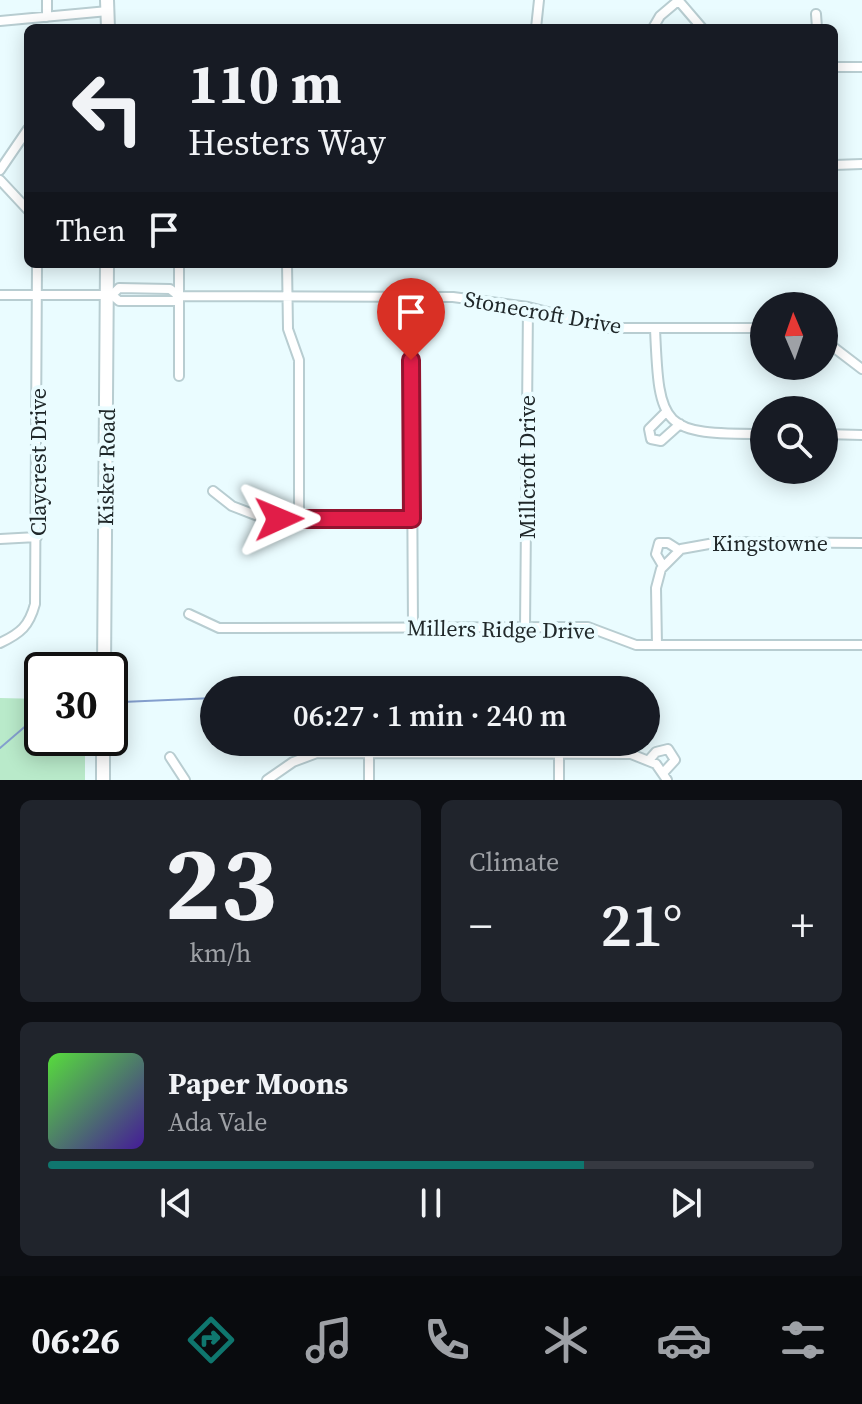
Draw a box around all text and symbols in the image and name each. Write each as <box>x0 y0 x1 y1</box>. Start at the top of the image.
text: 110 m <box>188 45 342 122</box>
icon: left <box>56 56 160 160</box>
text: Hesters Way <box>188 118 386 167</box>
icon: arrive <box>142 208 186 252</box>
text: Then <box>56 210 126 251</box>
pin <box>377 278 445 360</box>
street label: Stonecroft Drive <box>462 283 624 341</box>
icon: arrive <box>389 290 433 334</box>
north arrow <box>750 292 838 380</box>
map controls <box>750 292 838 484</box>
street label: Claycrest Drive <box>23 388 53 536</box>
street label: Millcroft Drive <box>512 395 542 539</box>
button: search <box>750 396 838 484</box>
street label: Kisker Road <box>90 407 122 526</box>
position arrow <box>237 477 321 561</box>
street label: Kingstowne <box>712 528 828 558</box>
street label: Millers Ridge Drive <box>407 612 595 646</box>
speed limit sign: 30 <box>24 652 128 756</box>
text: 06:27 · 1 min · 240 m <box>293 695 567 736</box>
text: 23 <box>164 811 277 954</box>
text: Climate <box>469 844 559 880</box>
text: 21° <box>600 884 683 966</box>
text: − <box>469 895 492 956</box>
text: + <box>791 895 814 956</box>
text: km/h <box>190 935 251 971</box>
text: Paper Moons <box>168 1063 348 1104</box>
text: Ada Vale <box>168 1104 267 1140</box>
icon: previous <box>154 1181 198 1225</box>
icon: pause <box>409 1181 453 1225</box>
icon: next <box>664 1181 708 1225</box>
icon: directions <box>183 1312 239 1368</box>
icon: music <box>301 1312 357 1368</box>
icon: phone <box>419 1312 475 1368</box>
icon: climate <box>538 1312 594 1368</box>
icon: car <box>656 1312 712 1368</box>
icon: filters <box>775 1312 831 1368</box>
text: 06:26 <box>31 1316 120 1365</box>

